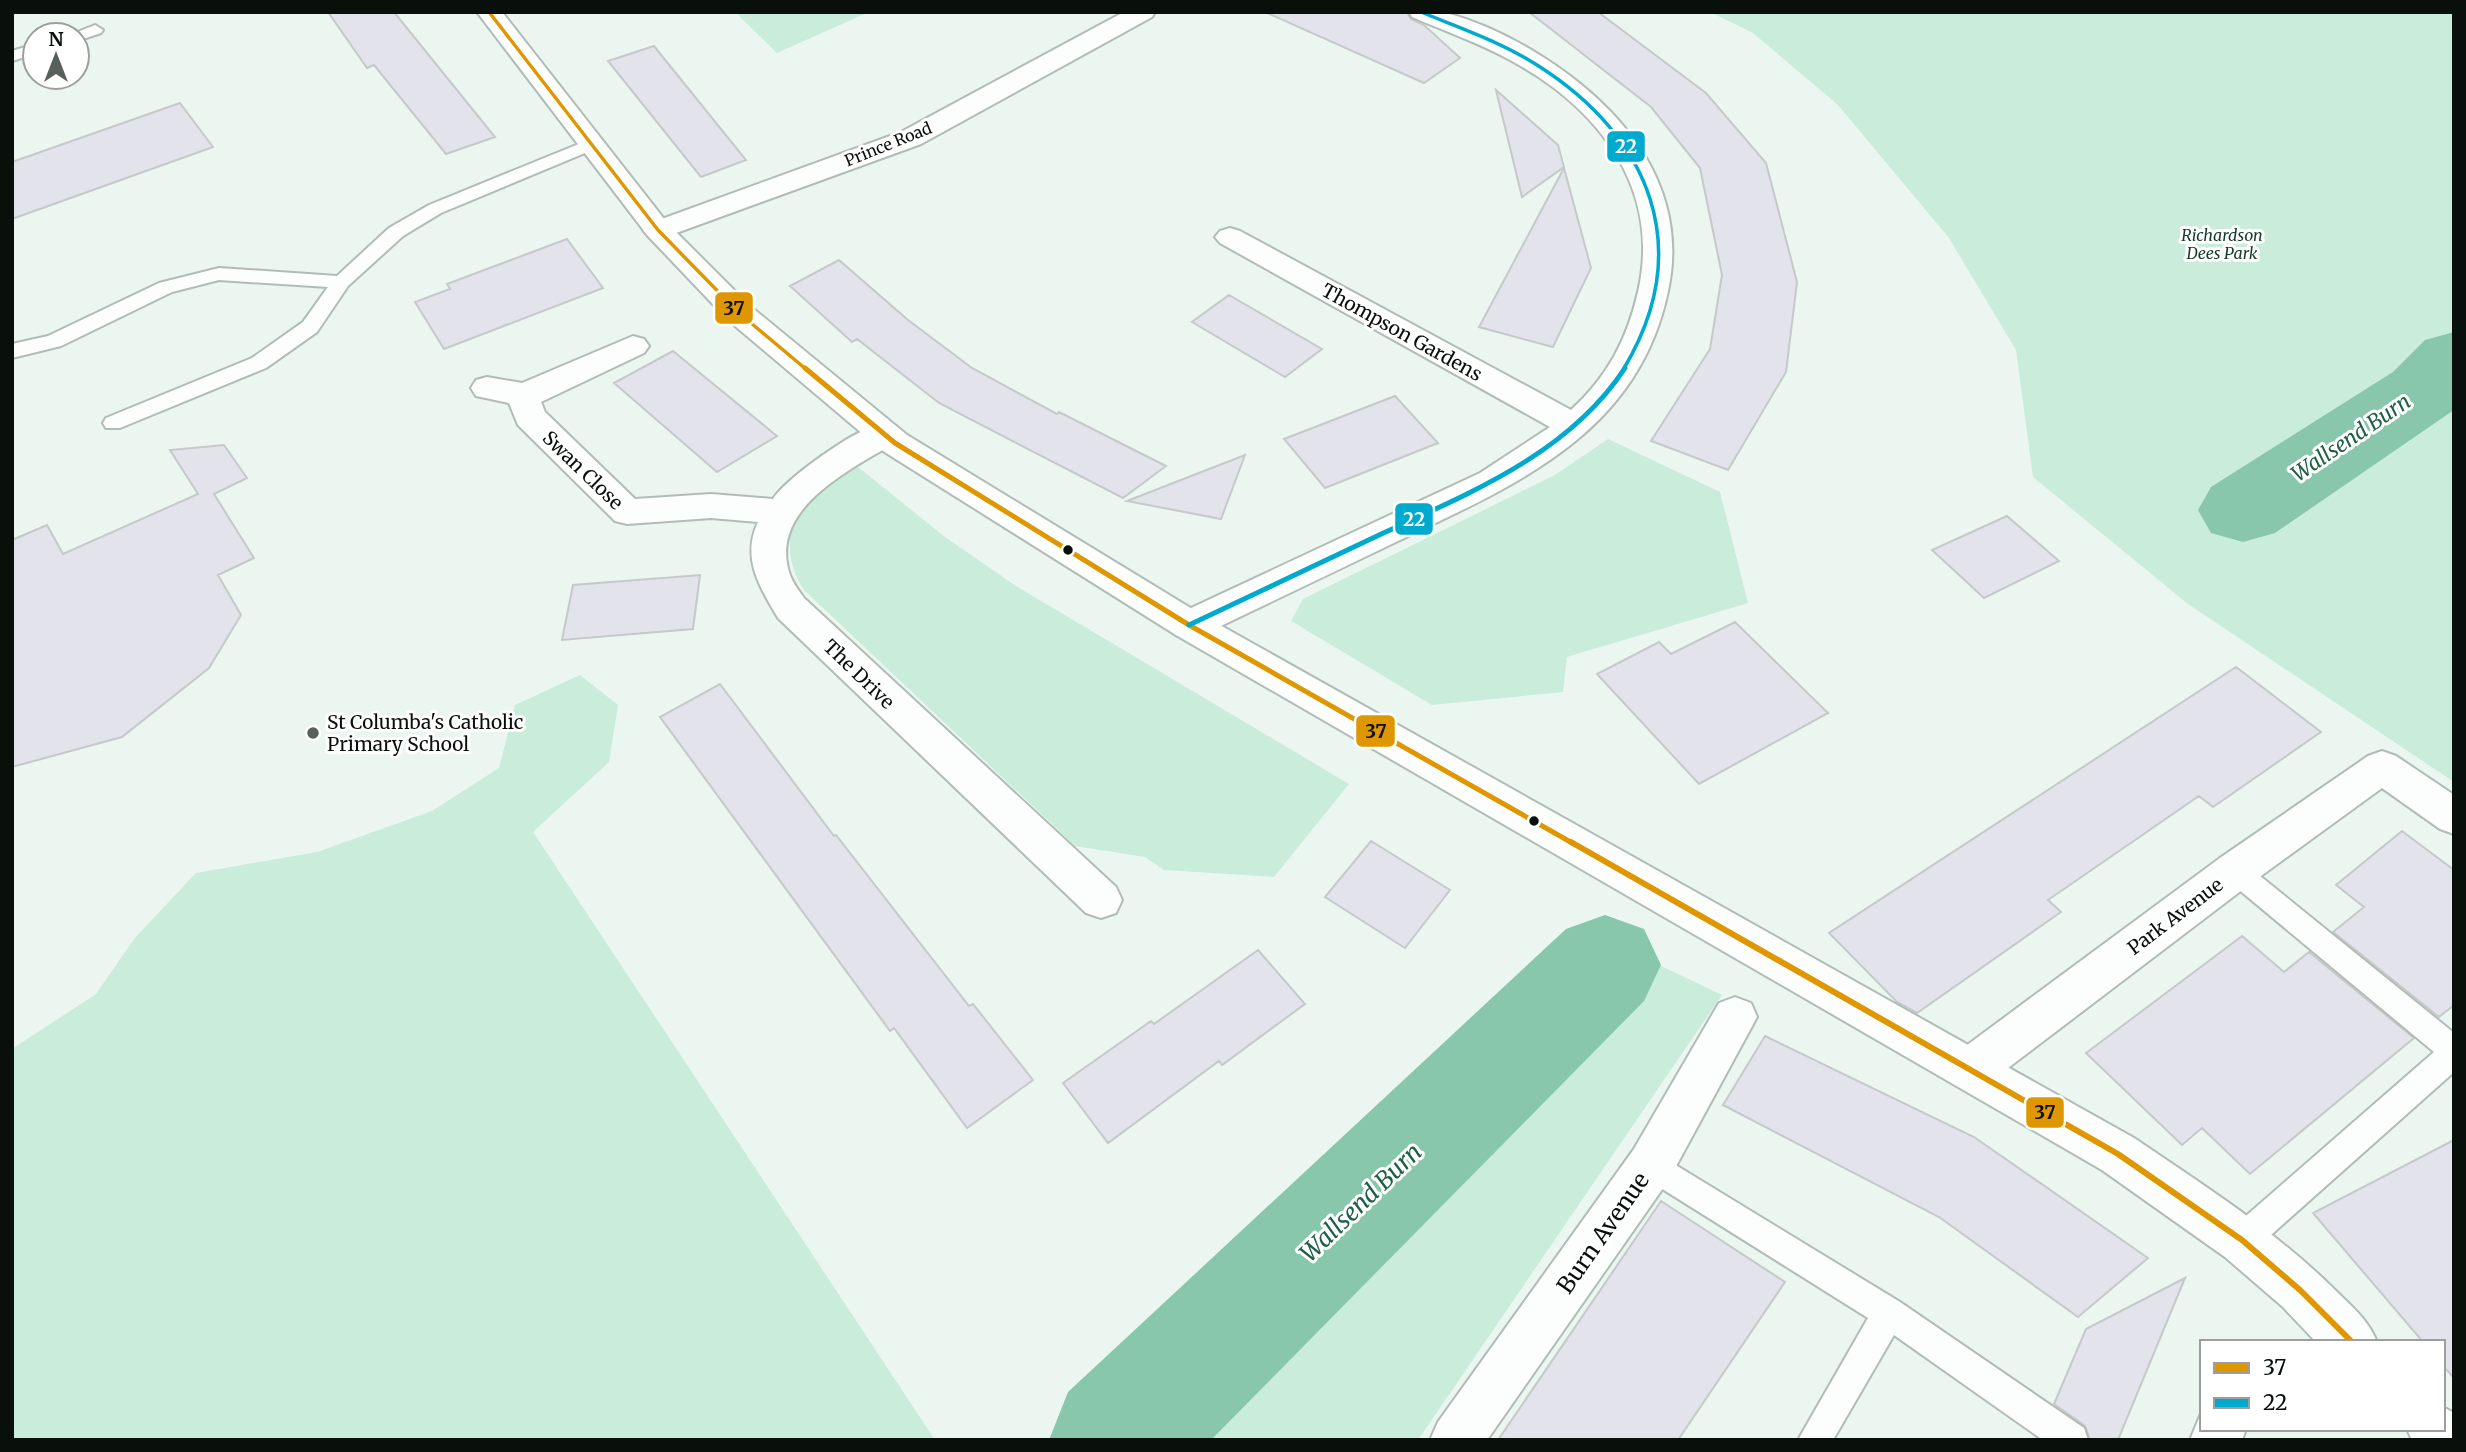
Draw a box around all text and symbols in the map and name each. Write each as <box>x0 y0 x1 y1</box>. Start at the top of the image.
north arrow <box>21 21 91 91</box>
text: N <box>48 27 64 51</box>
street label: Prince Road <box>842 117 935 171</box>
line badge: 22 <box>1606 130 1646 163</box>
text: 22 <box>1615 134 1637 158</box>
park label: Richardson Dees Park <box>2181 225 2263 263</box>
street label: Thompson Gardens <box>1318 278 1486 386</box>
line badge: 37 <box>714 291 754 325</box>
text: 37 <box>723 296 745 320</box>
water label: Wallsend Burn <box>2286 388 2416 487</box>
street label: Swan Close <box>538 426 628 514</box>
line badge: 22 <box>1394 502 1434 536</box>
text: 22 <box>1403 507 1425 531</box>
unlabelled marker <box>1061 543 1075 557</box>
street label: The Drive <box>818 634 900 714</box>
place label: St Columba's Catholic Primary School <box>327 710 523 756</box>
line badge: 37 <box>1355 714 1396 748</box>
text: 37 <box>1365 719 1387 743</box>
marker: St Columba's Catholic Primary School <box>305 725 321 741</box>
unlabelled marker <box>1527 814 1541 828</box>
street label: Park Avenue <box>2122 872 2228 960</box>
line badge: 37 <box>2025 1096 2065 1129</box>
text: 37 <box>2034 1100 2056 1124</box>
water label: Wallsend Burn <box>1293 1137 1428 1269</box>
street label: Burn Avenue <box>1550 1166 1655 1299</box>
legend <box>2200 1340 2445 1431</box>
text: 37 <box>2263 1354 2286 1381</box>
text: 22 <box>2263 1389 2288 1416</box>

